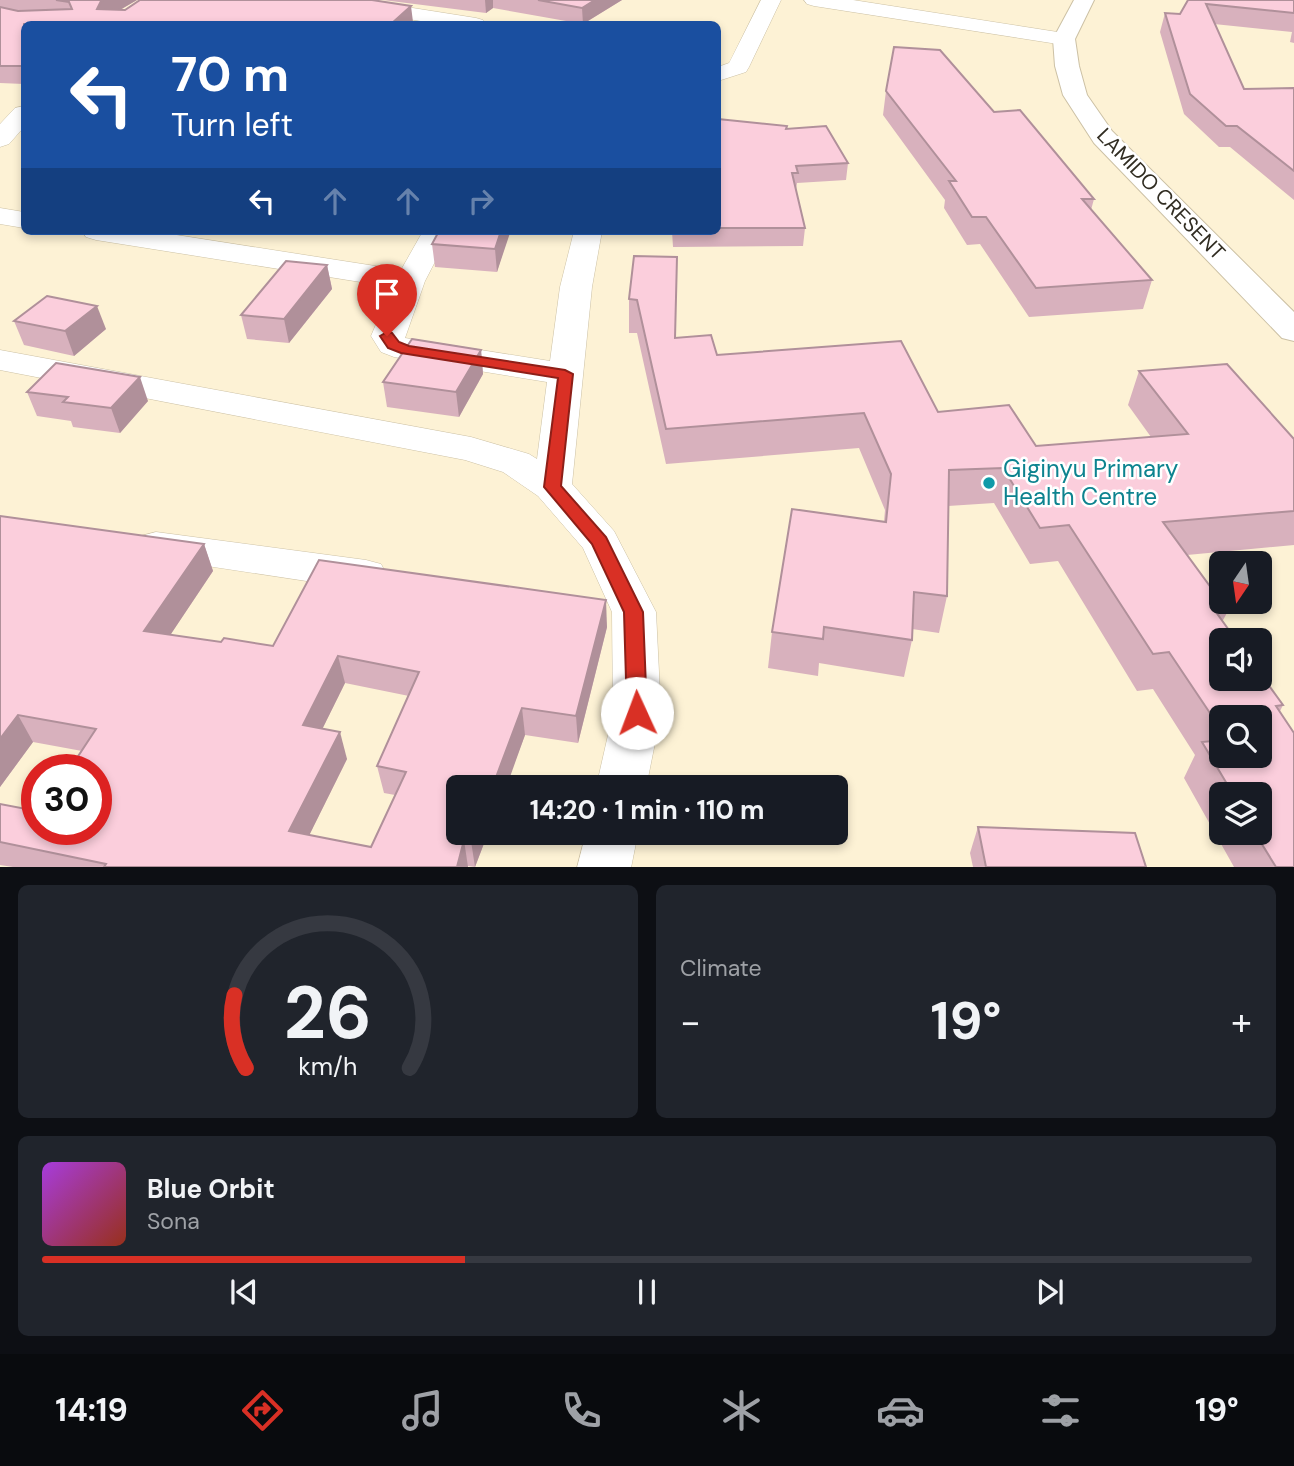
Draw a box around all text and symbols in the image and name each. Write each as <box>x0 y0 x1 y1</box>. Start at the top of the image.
text: 70 m <box>171 42 289 106</box>
icon: left <box>56 49 147 140</box>
text: Turn left <box>171 104 293 146</box>
street label: LAMIDO CRESENT <box>1091 122 1232 266</box>
icon: left <box>243 182 281 220</box>
icon: ahead <box>316 182 354 220</box>
icon: ahead <box>389 182 427 220</box>
icon: right <box>462 182 500 220</box>
pin <box>357 264 417 336</box>
icon: arrive <box>368 275 406 313</box>
place label: Giginyu Primary Health Centre <box>1003 453 1178 512</box>
marker: Giginyu Primary Health Centre <box>981 475 997 491</box>
north arrow <box>1209 551 1272 614</box>
map controls <box>1209 551 1272 845</box>
button: sound <box>1209 628 1272 691</box>
position arrow <box>600 676 674 750</box>
button: search <box>1209 705 1272 768</box>
speed limit sign: 30 <box>21 754 112 845</box>
button: layers <box>1209 782 1272 845</box>
text: 14:20 · 1 min · 110 m <box>530 793 764 827</box>
text: Climate <box>680 953 762 983</box>
text: 26 <box>284 966 372 1061</box>
text: 19° <box>931 987 1001 1055</box>
text: − <box>680 997 701 1047</box>
text: + <box>1231 997 1252 1047</box>
text: km/h <box>298 1049 358 1082</box>
text: Blue Orbit <box>147 1172 275 1206</box>
text: Sona <box>147 1206 200 1236</box>
icon: previous <box>225 1273 263 1311</box>
icon: pause <box>628 1273 666 1311</box>
icon: next <box>1031 1273 1069 1311</box>
icon: directions <box>238 1386 287 1435</box>
icon: music <box>398 1386 447 1435</box>
icon: phone <box>557 1386 606 1435</box>
icon: climate <box>717 1386 766 1435</box>
icon: car <box>876 1386 925 1435</box>
icon: filters <box>1036 1386 1085 1435</box>
text: 14:19 <box>55 1389 128 1431</box>
text: 19° <box>1195 1389 1239 1431</box>

